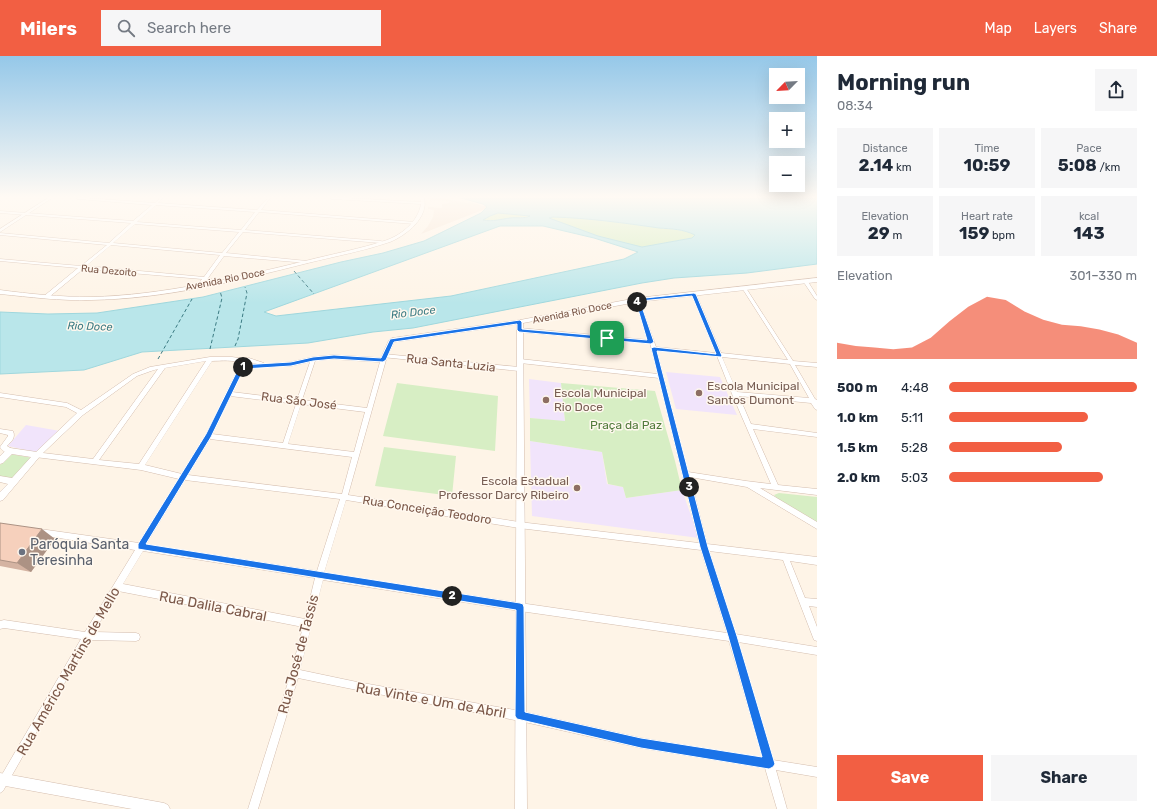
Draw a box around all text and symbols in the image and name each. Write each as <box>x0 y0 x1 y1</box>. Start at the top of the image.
search box <box>101 10 381 46</box>
text: Milers <box>20 17 77 40</box>
icon: search <box>115 17 137 39</box>
text: Search here <box>147 19 231 37</box>
text: Map <box>985 20 1012 37</box>
text: Layers <box>1034 20 1077 37</box>
text: Share <box>1099 20 1137 37</box>
north arrow <box>769 68 805 104</box>
map controls <box>769 68 805 192</box>
text: Morning run <box>837 69 970 96</box>
button: share <box>1095 69 1137 111</box>
text: 08:34 <box>837 98 873 113</box>
button: + <box>769 112 805 148</box>
text: Distance <box>862 142 908 155</box>
text: Time <box>975 142 999 155</box>
text: Pace <box>1076 142 1102 155</box>
text: 2.14 <box>859 155 893 175</box>
text: 10:59 <box>964 155 1010 175</box>
text: 5:08 <box>1058 155 1097 175</box>
button: − <box>769 156 805 192</box>
text: km <box>893 161 912 174</box>
text: /km <box>1097 161 1120 174</box>
text: Elevation <box>861 210 909 223</box>
text: Heart rate <box>961 210 1013 223</box>
text: kcal <box>1079 210 1099 223</box>
text: 29 <box>868 223 890 243</box>
text: 159 <box>959 223 989 243</box>
text: 143 <box>1073 223 1105 243</box>
text: m <box>890 229 902 242</box>
text: bpm <box>989 229 1015 242</box>
street label: Rua Dezoito <box>81 263 138 279</box>
street label: Avenida Rio Doce <box>184 266 266 294</box>
text: Elevation <box>837 268 893 283</box>
text: 301–330 m <box>1070 268 1137 283</box>
pin: 4 <box>627 292 647 312</box>
text: 4 <box>633 295 641 308</box>
street label: Avenida Rio Doce <box>531 299 613 327</box>
water label: Rio Doce <box>390 303 436 322</box>
water label: Rio Doce <box>67 319 113 334</box>
pin <box>590 321 624 355</box>
icon: arrive <box>596 327 618 349</box>
street label: Rua Santa Luzia <box>406 351 496 375</box>
pin: 1 <box>233 357 253 377</box>
text: 1 <box>240 360 246 373</box>
place label: Escola Municipal Santos Dumont <box>707 379 800 407</box>
text: 500 m <box>837 380 878 395</box>
text: 4:48 <box>901 380 929 395</box>
place label: Escola Municipal Rio Doce <box>554 386 647 414</box>
marker: Escola Municipal Santos Dumont <box>694 388 704 398</box>
street label: Rua São José <box>260 389 338 413</box>
marker: Escola Municipal Rio Doce <box>541 395 551 405</box>
text: 1.0 km <box>837 410 878 425</box>
text: 5:11 <box>901 410 923 425</box>
park label: Praça da Paz <box>590 418 662 432</box>
text: 1.5 km <box>837 440 878 455</box>
text: 5:28 <box>901 440 928 455</box>
text: 2.0 km <box>837 470 880 485</box>
text: 5:03 <box>901 470 928 485</box>
place label: Escola Estadual Professor Darcy Ribeiro <box>439 474 569 502</box>
pin: 3 <box>679 477 699 497</box>
text: 3 <box>685 480 693 493</box>
marker: Escola Estadual Professor Darcy Ribeiro <box>572 483 582 493</box>
street label: Rua Conceição Teodoro <box>361 493 493 527</box>
place label: Paróquia Santa Teresinha <box>30 536 129 569</box>
marker: Paróquia Santa Teresinha <box>17 547 27 557</box>
street label: Rua Américo Martins de Mello <box>13 584 124 758</box>
pin: 2 <box>442 586 462 606</box>
street label: Rua Dalila Cabral <box>158 588 268 625</box>
text: 2 <box>448 589 456 602</box>
street label: Rua José de Tassis <box>274 593 323 716</box>
street label: Rua Vinte e Um de Abril <box>355 679 507 722</box>
button: Save <box>837 755 983 801</box>
button: Share <box>991 755 1137 801</box>

